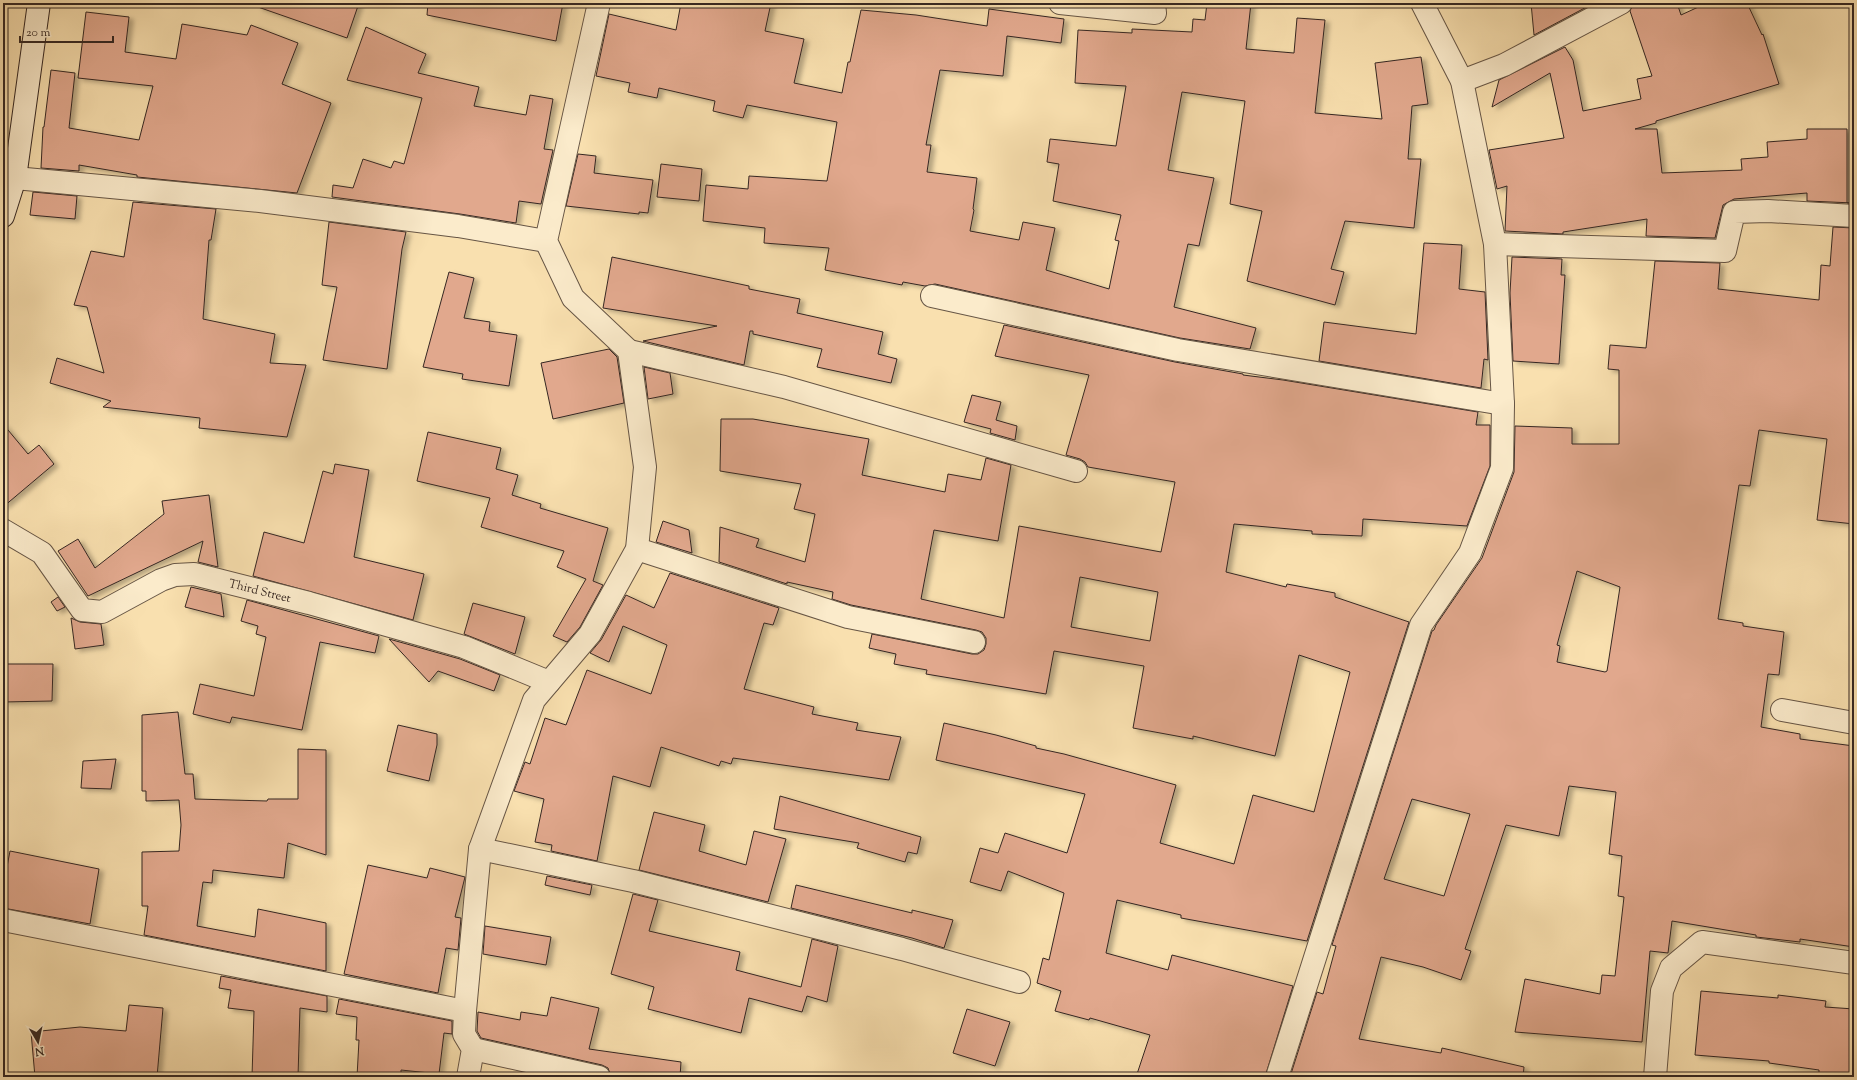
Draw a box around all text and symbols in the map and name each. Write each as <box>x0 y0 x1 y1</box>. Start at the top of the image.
scale bar <box>20 18 113 44</box>
text: 20 m <box>26 24 51 42</box>
street label: Third Street <box>227 575 293 608</box>
north arrow <box>18 1022 58 1062</box>
text: N <box>34 1042 46 1060</box>

